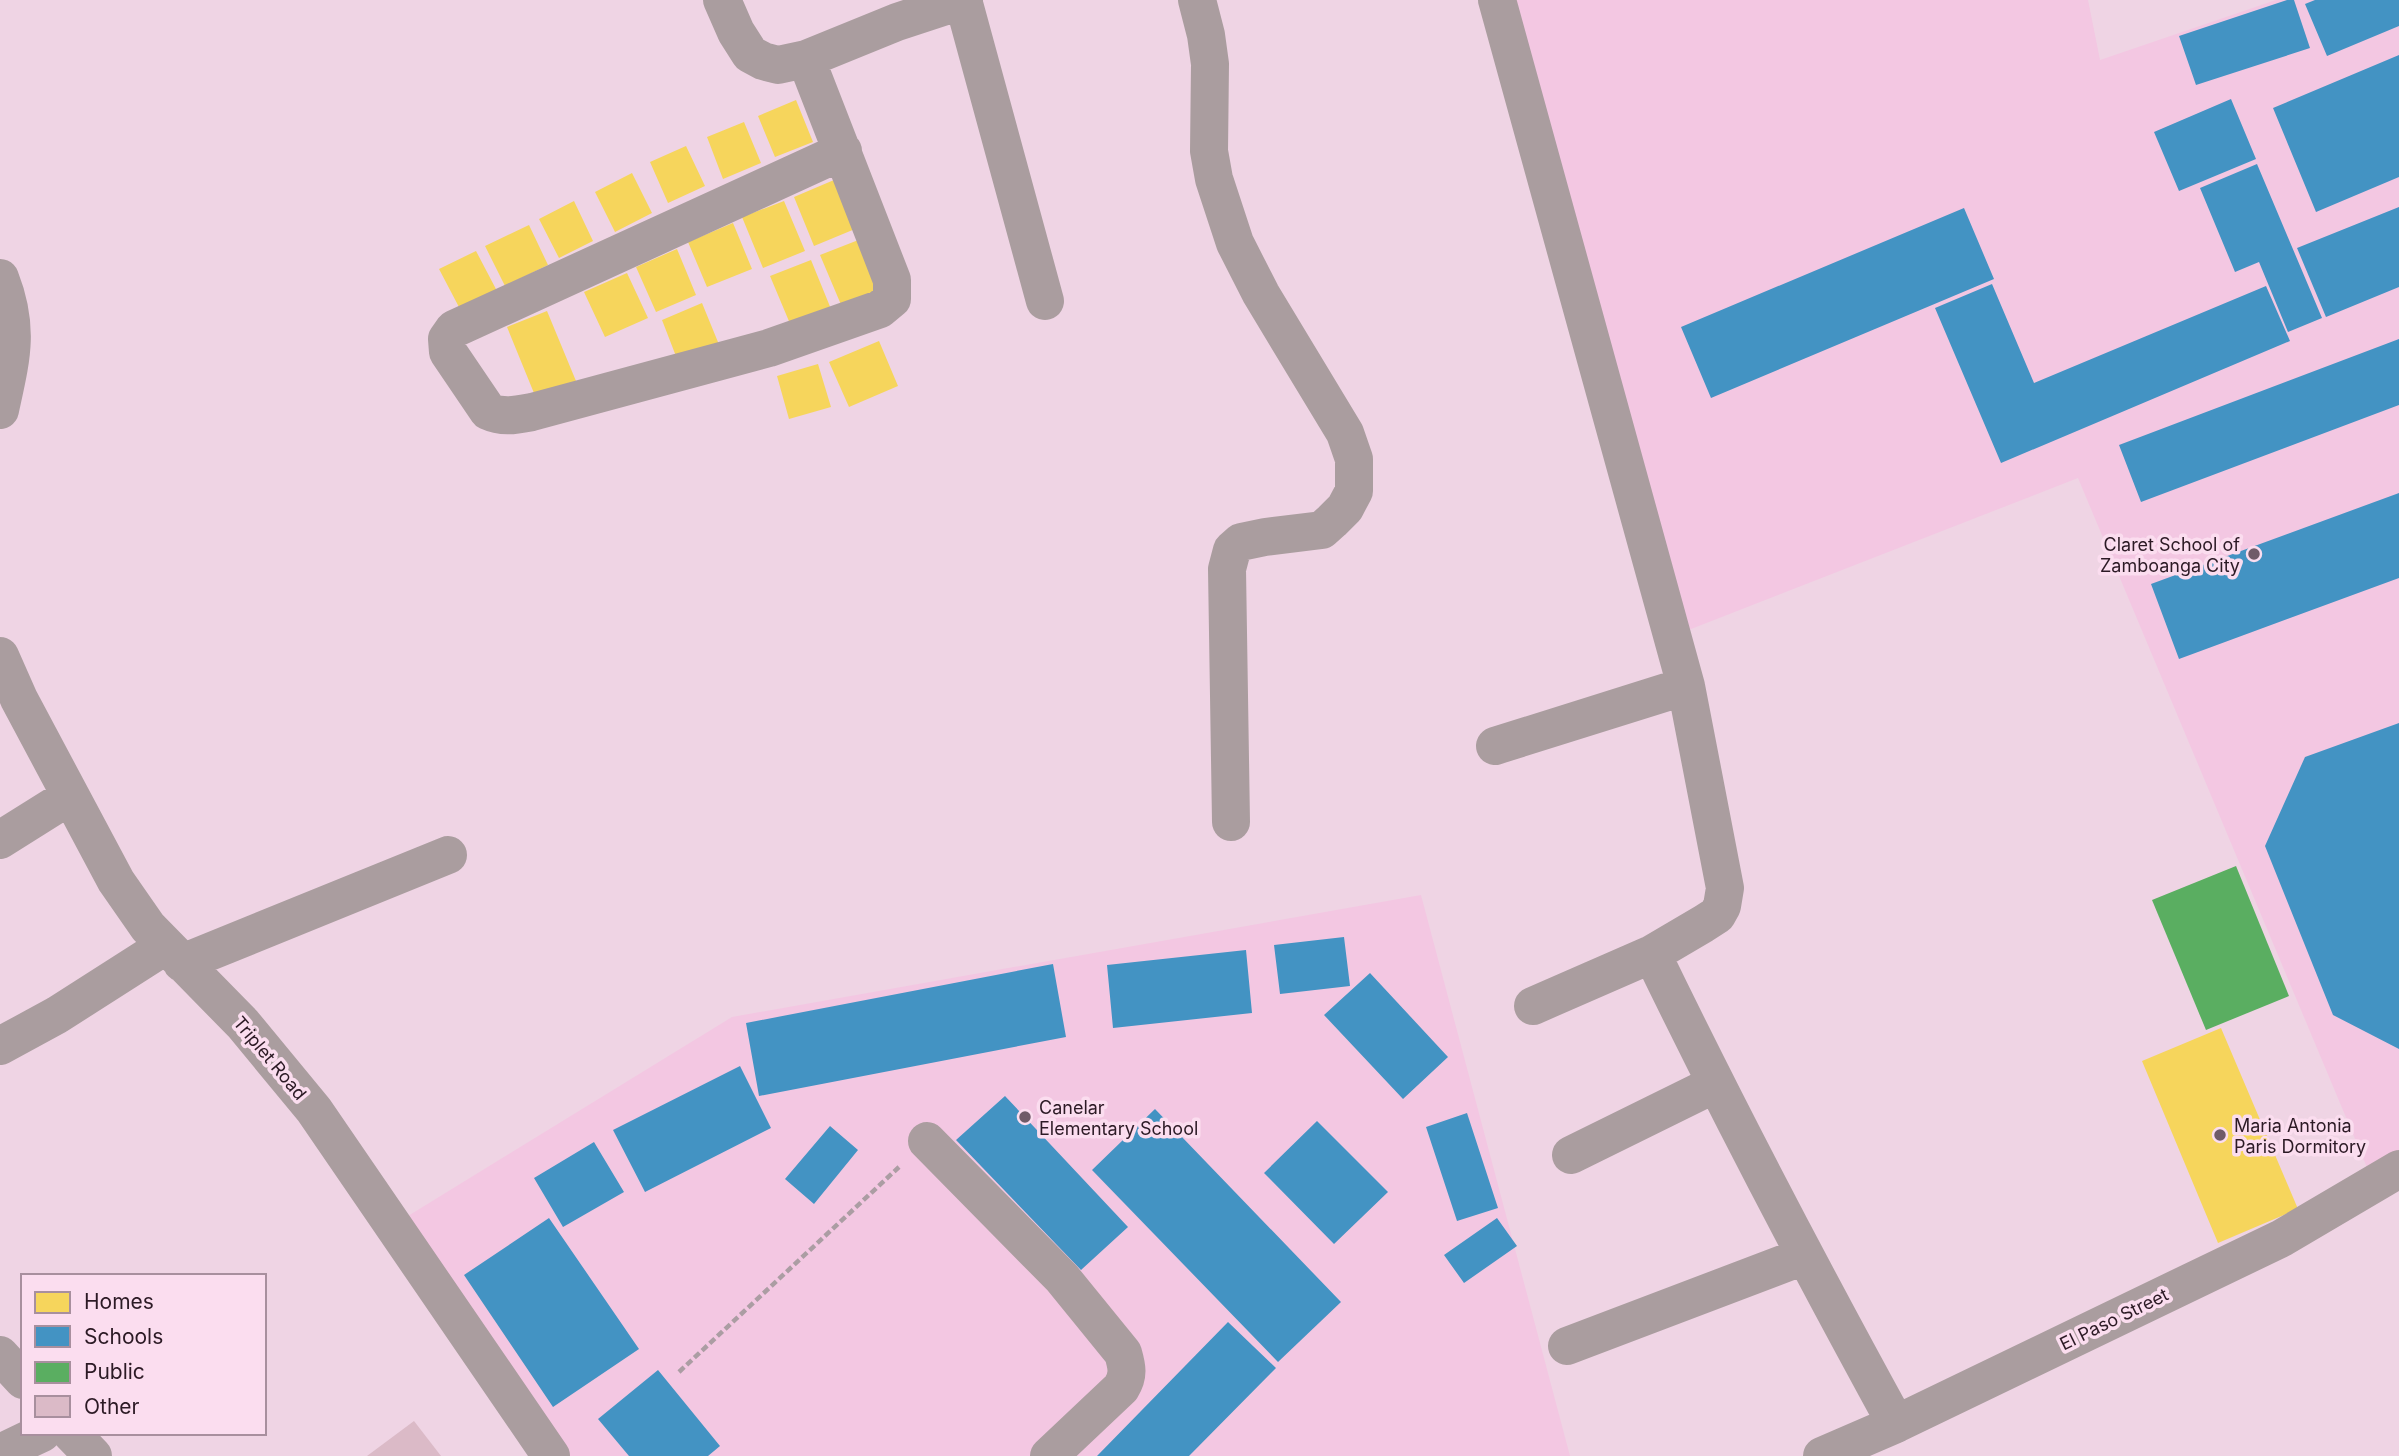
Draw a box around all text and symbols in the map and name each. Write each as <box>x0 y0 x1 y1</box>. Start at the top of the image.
place label: Claret School of Zamboanga City <box>2100 534 2240 576</box>
marker: Claret School of Zamboanga City <box>2246 546 2262 562</box>
street label: Triplet Road <box>229 1012 311 1104</box>
place label: Canelar Elementary School <box>1039 1097 1198 1139</box>
marker: Canelar Elementary School <box>1017 1109 1033 1125</box>
place label: Maria Antonia Paris Dormitory <box>2234 1115 2366 1157</box>
marker: Maria Antonia Paris Dormitory <box>2212 1127 2228 1143</box>
legend <box>21 1274 266 1435</box>
street label: El Paso Street <box>2056 1284 2172 1354</box>
text: Homes <box>84 1289 154 1314</box>
text: Schools <box>84 1324 163 1349</box>
text: Public <box>84 1359 145 1384</box>
text: Other <box>84 1394 140 1419</box>

